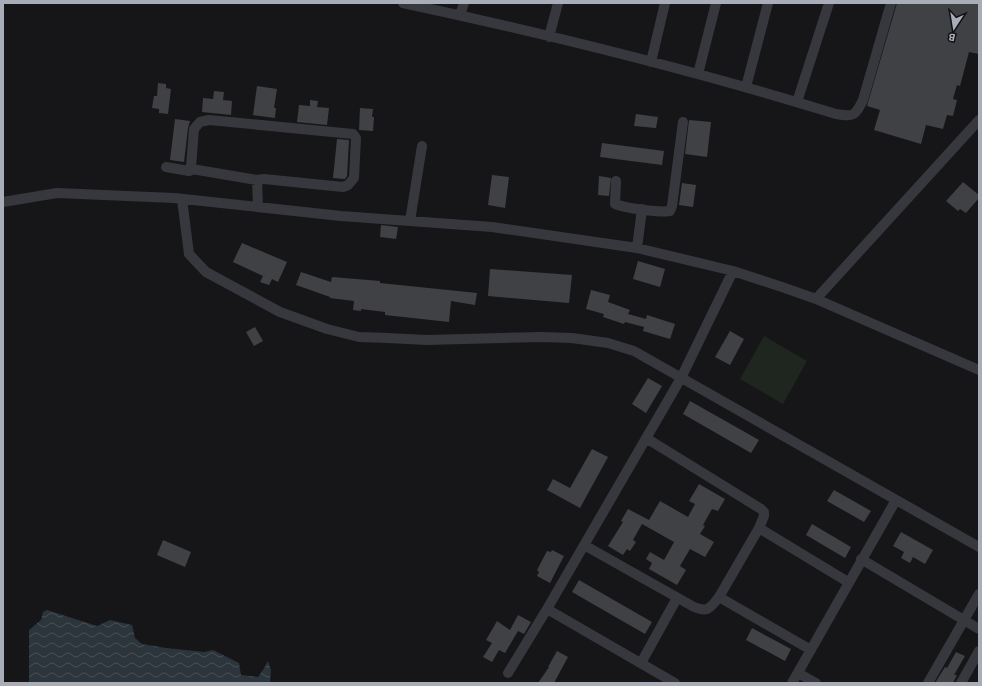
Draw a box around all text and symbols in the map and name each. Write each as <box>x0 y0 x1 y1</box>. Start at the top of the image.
north arrow <box>934 8 974 48</box>
text: B <box>947 29 957 45</box>

